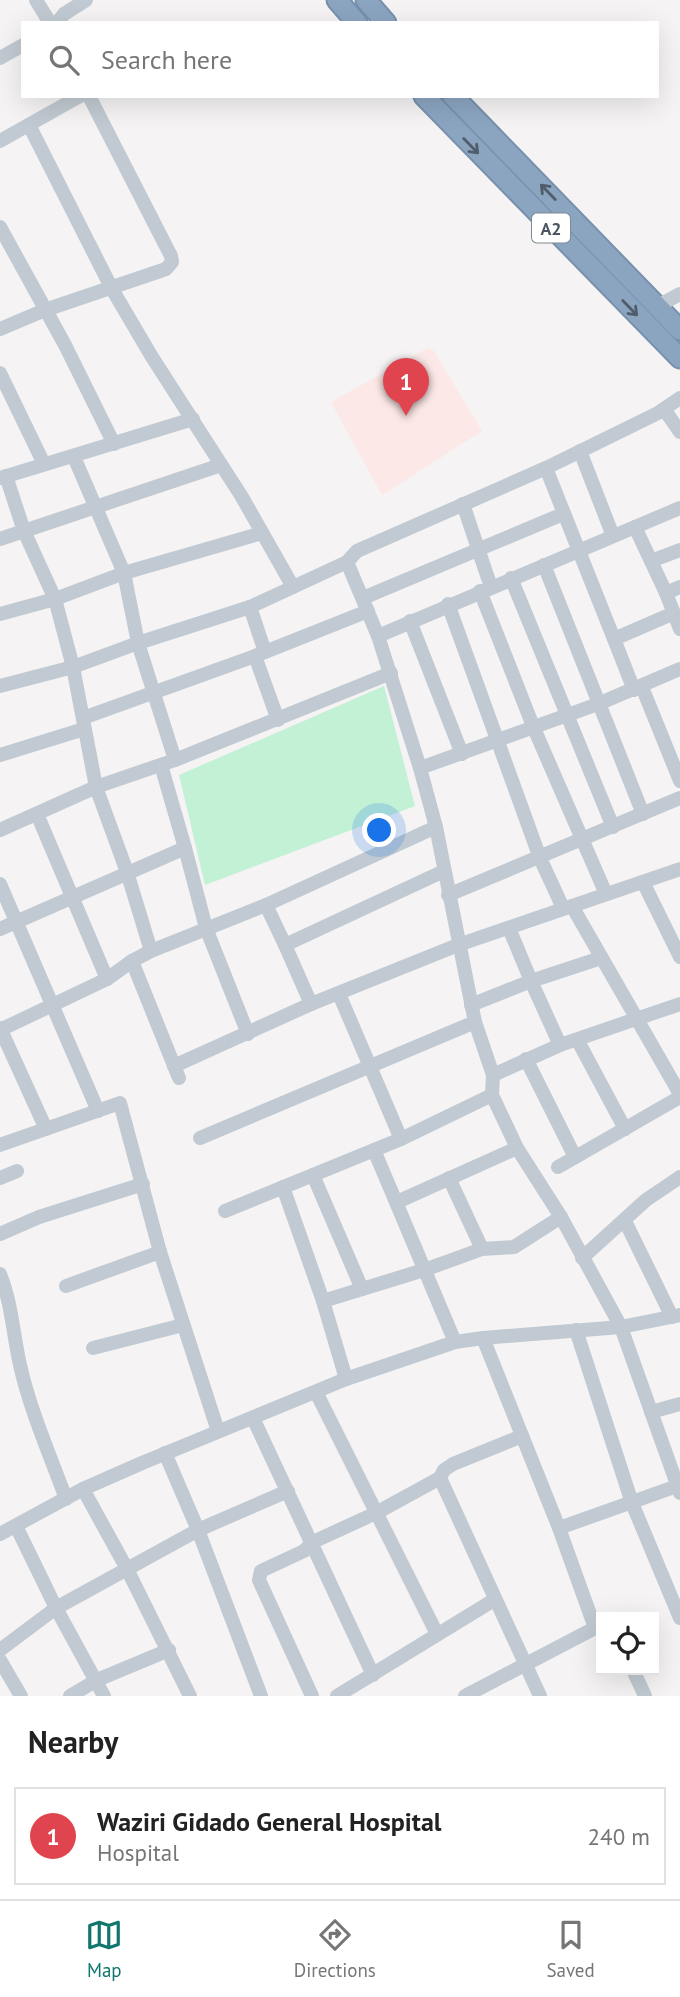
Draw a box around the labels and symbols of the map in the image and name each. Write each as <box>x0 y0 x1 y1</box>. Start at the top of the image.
one-way arrow <box>462 136 479 154</box>
one-way arrow <box>539 184 556 201</box>
road number: A2 <box>532 213 570 242</box>
one-way arrow <box>621 300 638 317</box>
pin: 1 <box>383 358 429 416</box>
your location <box>362 813 396 847</box>

